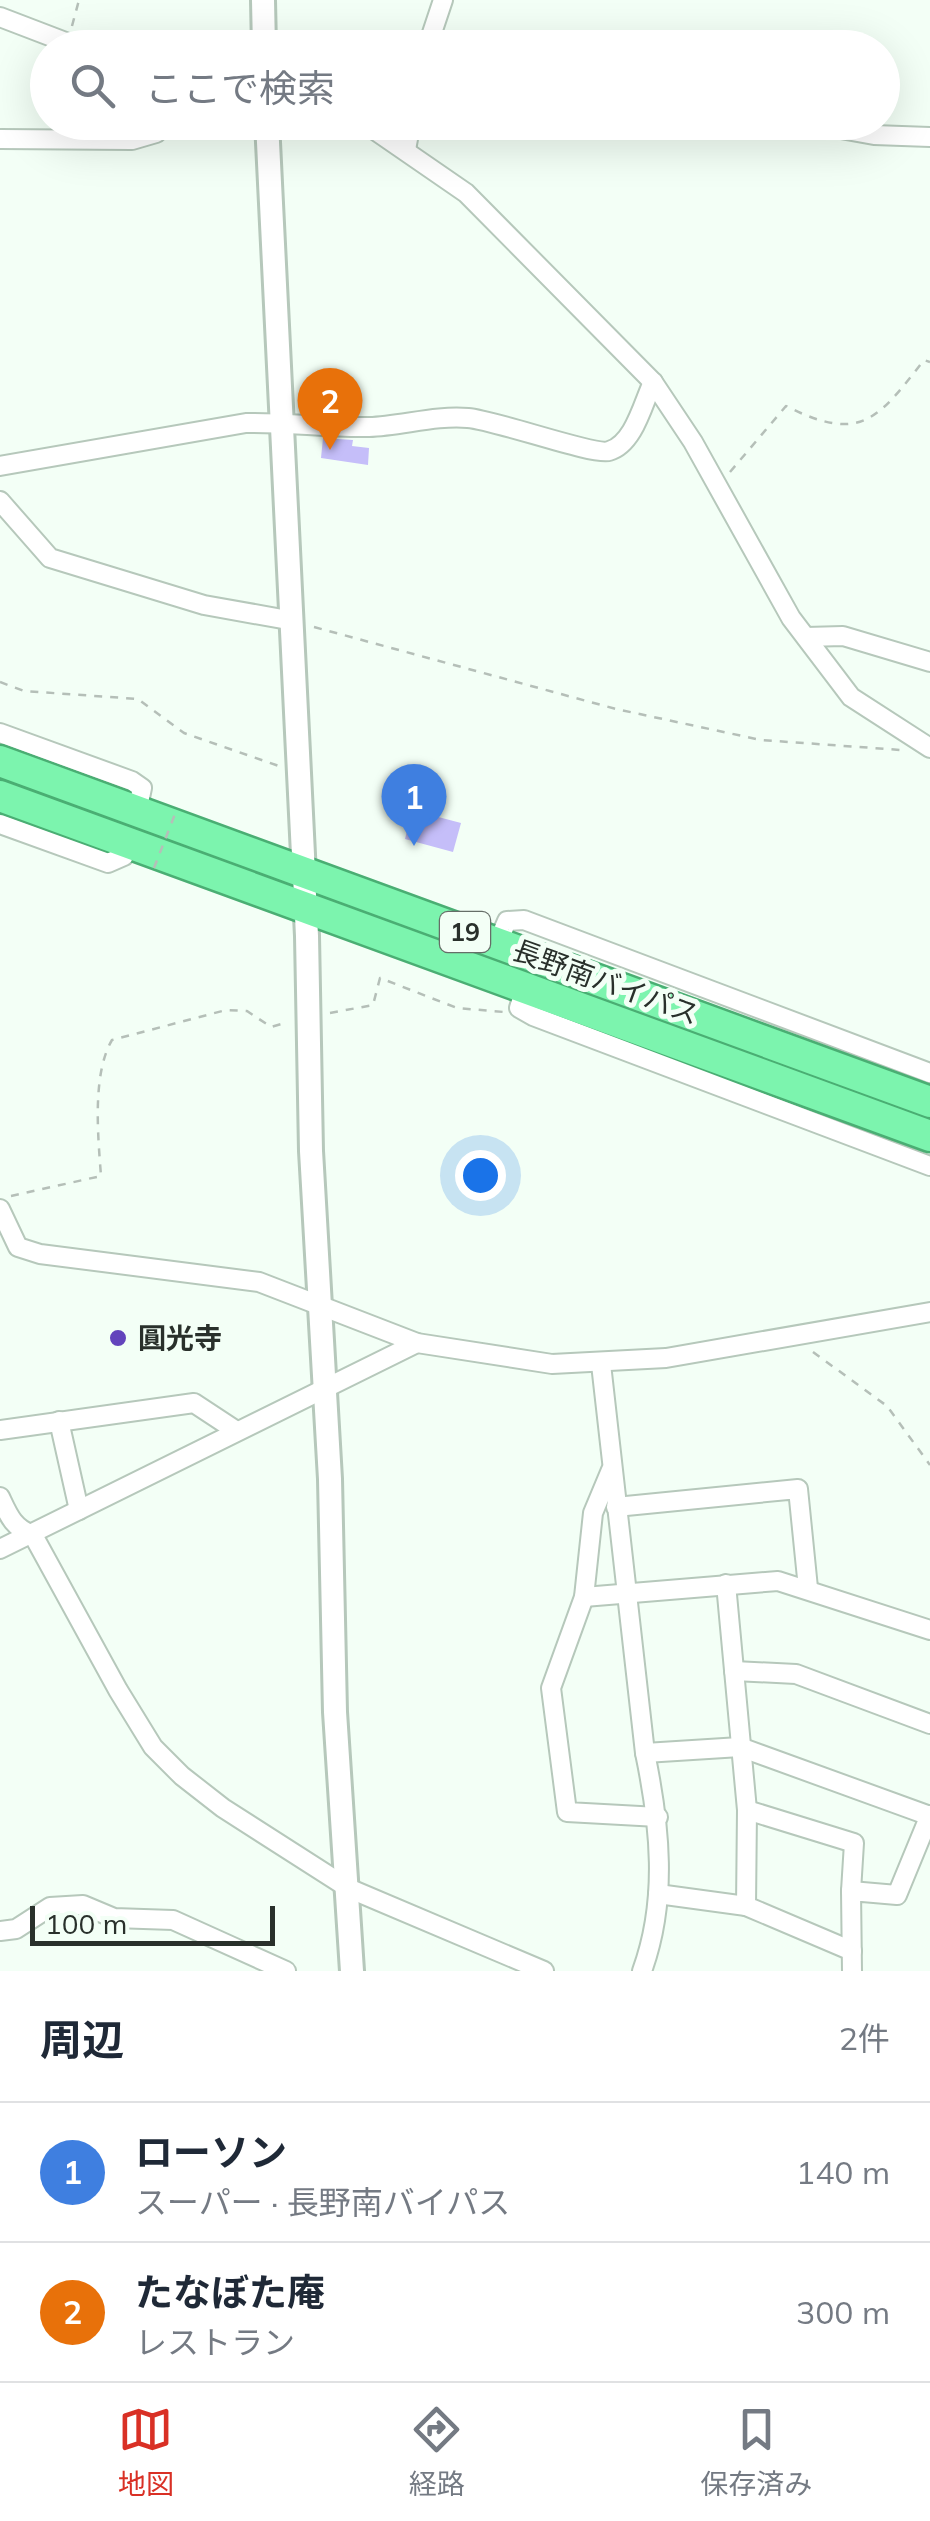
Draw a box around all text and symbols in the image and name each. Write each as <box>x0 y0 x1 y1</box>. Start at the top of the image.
search box <box>30 30 900 140</box>
icon: search <box>65 58 120 113</box>
text: ここで検索 <box>145 64 335 112</box>
pin: 2 <box>298 368 362 450</box>
pin: 1 <box>382 764 446 846</box>
road number: 19 <box>440 912 490 952</box>
street label: 長野南バイパス <box>508 932 704 1031</box>
your location <box>455 1150 506 1201</box>
place label: 圓光寺 <box>138 1320 222 1355</box>
marker: 圓光寺 <box>107 1327 129 1349</box>
scale bar <box>30 1901 275 1946</box>
text: 100 m <box>45 1906 127 1941</box>
text: 周辺 <box>40 2013 124 2066</box>
text: 2件 <box>839 2018 890 2058</box>
text: ローソン <box>135 2128 287 2176</box>
text: 1 <box>63 2152 82 2192</box>
text: 140 m <box>796 2152 890 2192</box>
text: スーパー · 長野南バイパス <box>135 2182 510 2222</box>
text: たなぼた庵 <box>135 2268 325 2316</box>
text: 2 <box>63 2292 82 2332</box>
text: 300 m <box>796 2292 890 2332</box>
text: レストラン <box>135 2322 295 2362</box>
tab: 地図 <box>118 2402 174 2502</box>
tab: 経路 <box>409 2402 465 2502</box>
tab: 保存済み <box>700 2402 812 2502</box>

